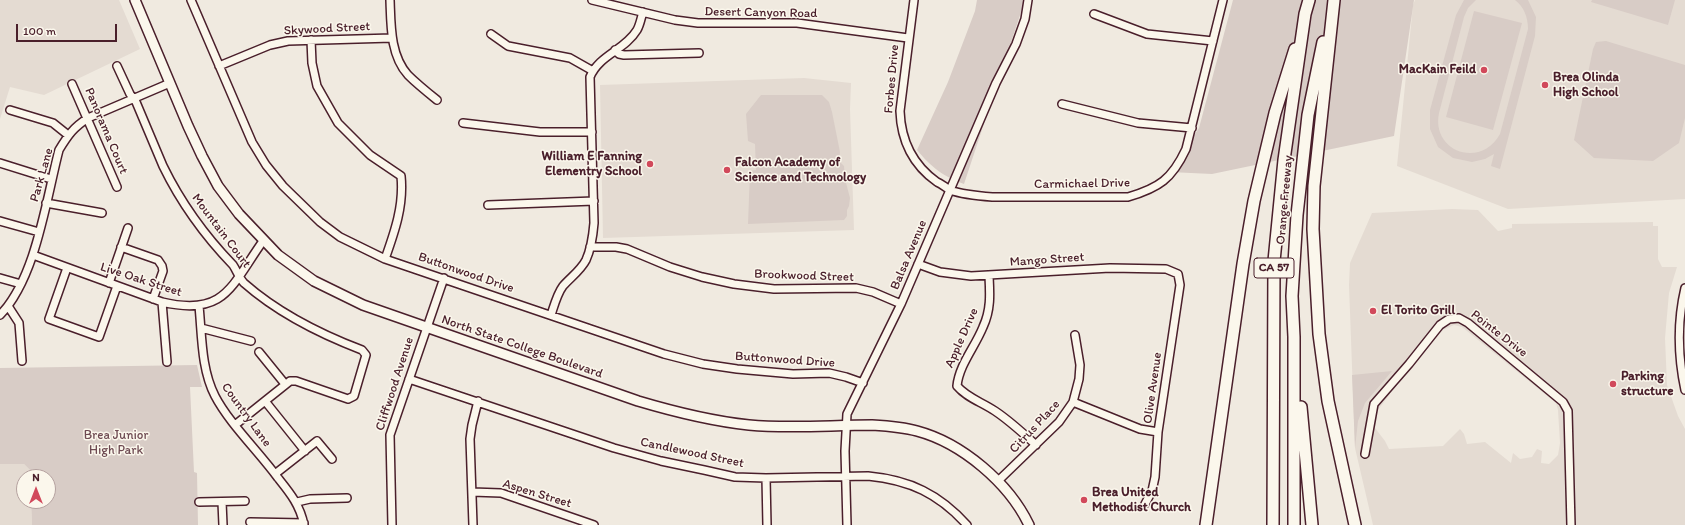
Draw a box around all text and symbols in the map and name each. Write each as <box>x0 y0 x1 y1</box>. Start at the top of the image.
street label: Desert Canyon Road <box>704 4 818 22</box>
scale bar <box>18 16 119 42</box>
street label: Skywood Street <box>283 19 371 39</box>
text: 100 m <box>23 24 56 38</box>
street label: Forbes Drive <box>881 44 903 114</box>
place label: MacKain Feild <box>1399 62 1476 78</box>
marker: MacKain Feild <box>1479 65 1489 75</box>
place label: Brea Olinda High School <box>1553 70 1619 101</box>
marker: Brea Olinda High School <box>1540 80 1550 90</box>
street label: Panorama Court <box>81 86 131 176</box>
street label: Park Lane <box>27 146 57 204</box>
place label: William E Fanning Elementry School <box>542 149 642 180</box>
place label: Falcon Academy of Science and Technology <box>735 155 866 186</box>
street label: Orange Freeway <box>1273 155 1297 245</box>
marker: William E Fanning Elementry School <box>645 159 655 169</box>
marker: Falcon Academy of Science and Technology <box>722 165 732 175</box>
street label: Carmichael Drive <box>1034 175 1130 193</box>
street label: Mountain Court <box>188 191 254 271</box>
street label: Balsa Avenue <box>887 218 931 292</box>
street label: Buttonwood Drive <box>416 249 516 297</box>
street label: Mango Street <box>1009 250 1085 270</box>
road number: CA 57 <box>1254 258 1294 278</box>
street label: Live Oak Street <box>98 259 184 301</box>
street label: Brookwood Street <box>754 266 854 286</box>
place label: El Torito Grill <box>1381 303 1455 319</box>
street label: Apple Drive <box>942 306 982 370</box>
marker: El Torito Grill <box>1368 306 1378 316</box>
street label: Pointe Drive <box>1468 307 1530 361</box>
street label: North State College Boulevard <box>439 312 605 382</box>
street label: Cliffwood Avenue <box>373 335 417 433</box>
street label: Buttonwood Drive <box>734 349 836 371</box>
street label: Olive Avenue <box>1140 351 1166 425</box>
place label: Parking structure <box>1621 369 1673 400</box>
marker: Parking structure <box>1608 379 1618 389</box>
street label: Country Lane <box>218 380 274 450</box>
street label: Citrus Place <box>1006 397 1064 457</box>
park label: Brea Junior High Park <box>84 428 148 459</box>
street label: Candlewood Street <box>639 434 745 472</box>
north arrow <box>16 469 56 509</box>
text: N <box>32 471 40 484</box>
street label: Aspen Street <box>501 476 573 512</box>
place label: Brea United Methodist Church <box>1092 485 1191 516</box>
marker: Brea United Methodist Church <box>1079 495 1089 505</box>

